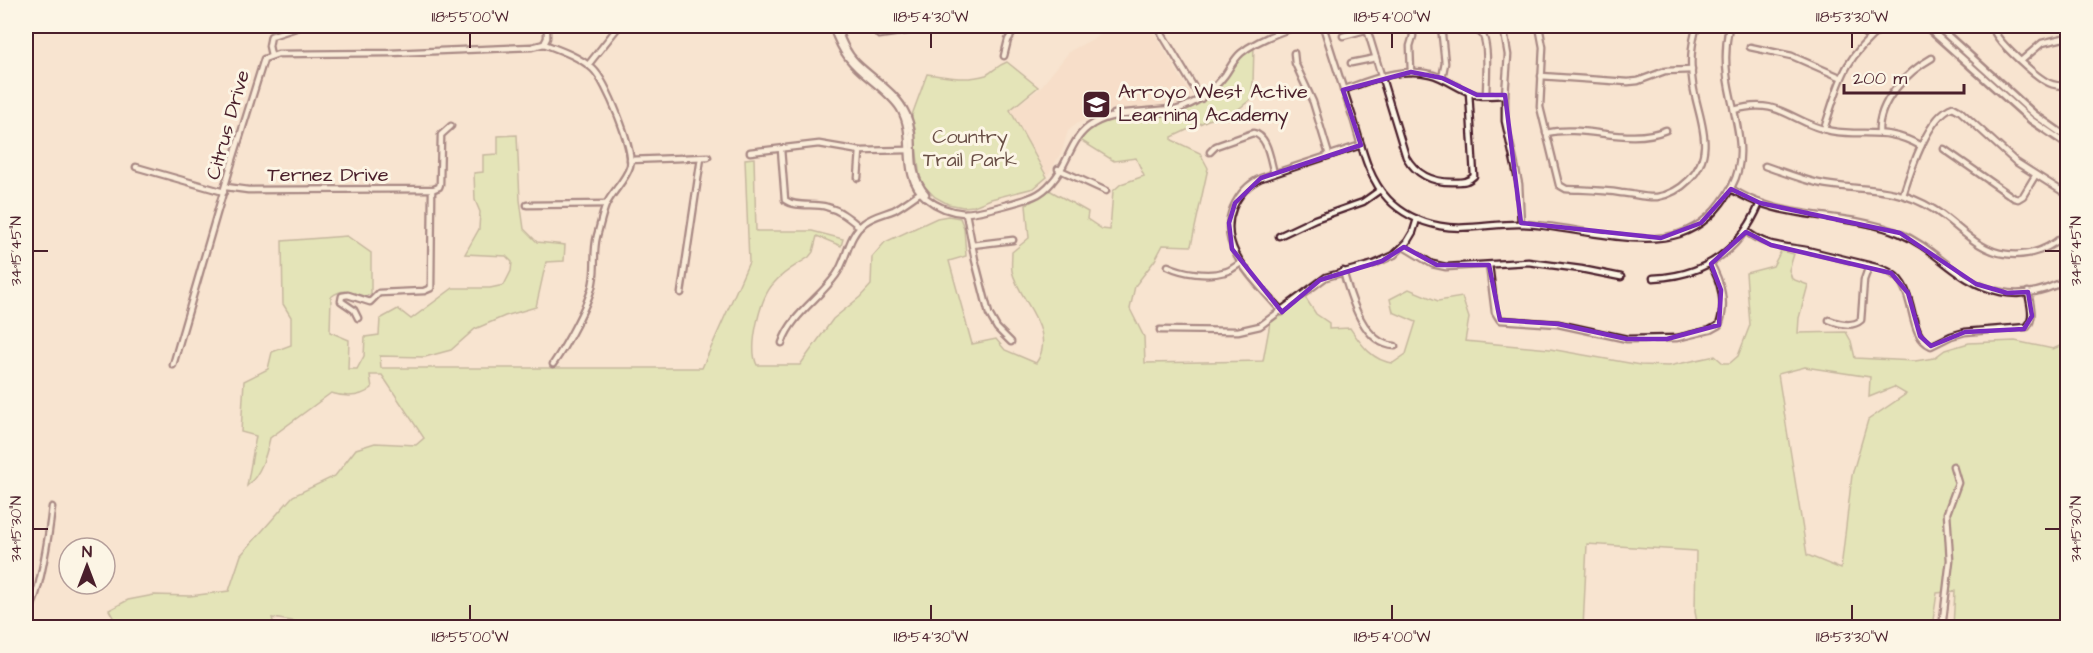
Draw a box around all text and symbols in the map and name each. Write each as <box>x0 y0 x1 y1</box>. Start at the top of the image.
text: 118°55'00"W <box>431 7 509 28</box>
text: 118°54'30"W <box>894 7 968 28</box>
text: 118°54'00"W <box>1354 7 1430 28</box>
text: 118°53'30"W <box>1816 7 1888 28</box>
scale bar <box>1844 57 1964 95</box>
text: 200 m <box>1853 66 1907 91</box>
street label: Citrus Drive <box>199 67 257 183</box>
place label: Arroyo West Active Learning Academy <box>1118 78 1308 130</box>
school or university icon: Arroyo West Active Learning Academy <box>1081 88 1113 120</box>
park label: Country Trail Park <box>923 123 1017 174</box>
street label: Ternez Drive <box>267 161 389 189</box>
text: 34°15'45"N <box>6 216 27 286</box>
text: 34°15'45"N <box>2066 216 2087 286</box>
text: 34°15'30"N <box>6 496 27 562</box>
text: 34°15'30"N <box>2066 496 2087 562</box>
north arrow <box>57 536 117 596</box>
text: N <box>82 541 92 563</box>
text: 118°55'00"W <box>431 627 509 648</box>
text: 118°54'30"W <box>894 627 968 648</box>
text: 118°54'00"W <box>1354 627 1430 648</box>
text: 118°53'30"W <box>1816 627 1888 648</box>

